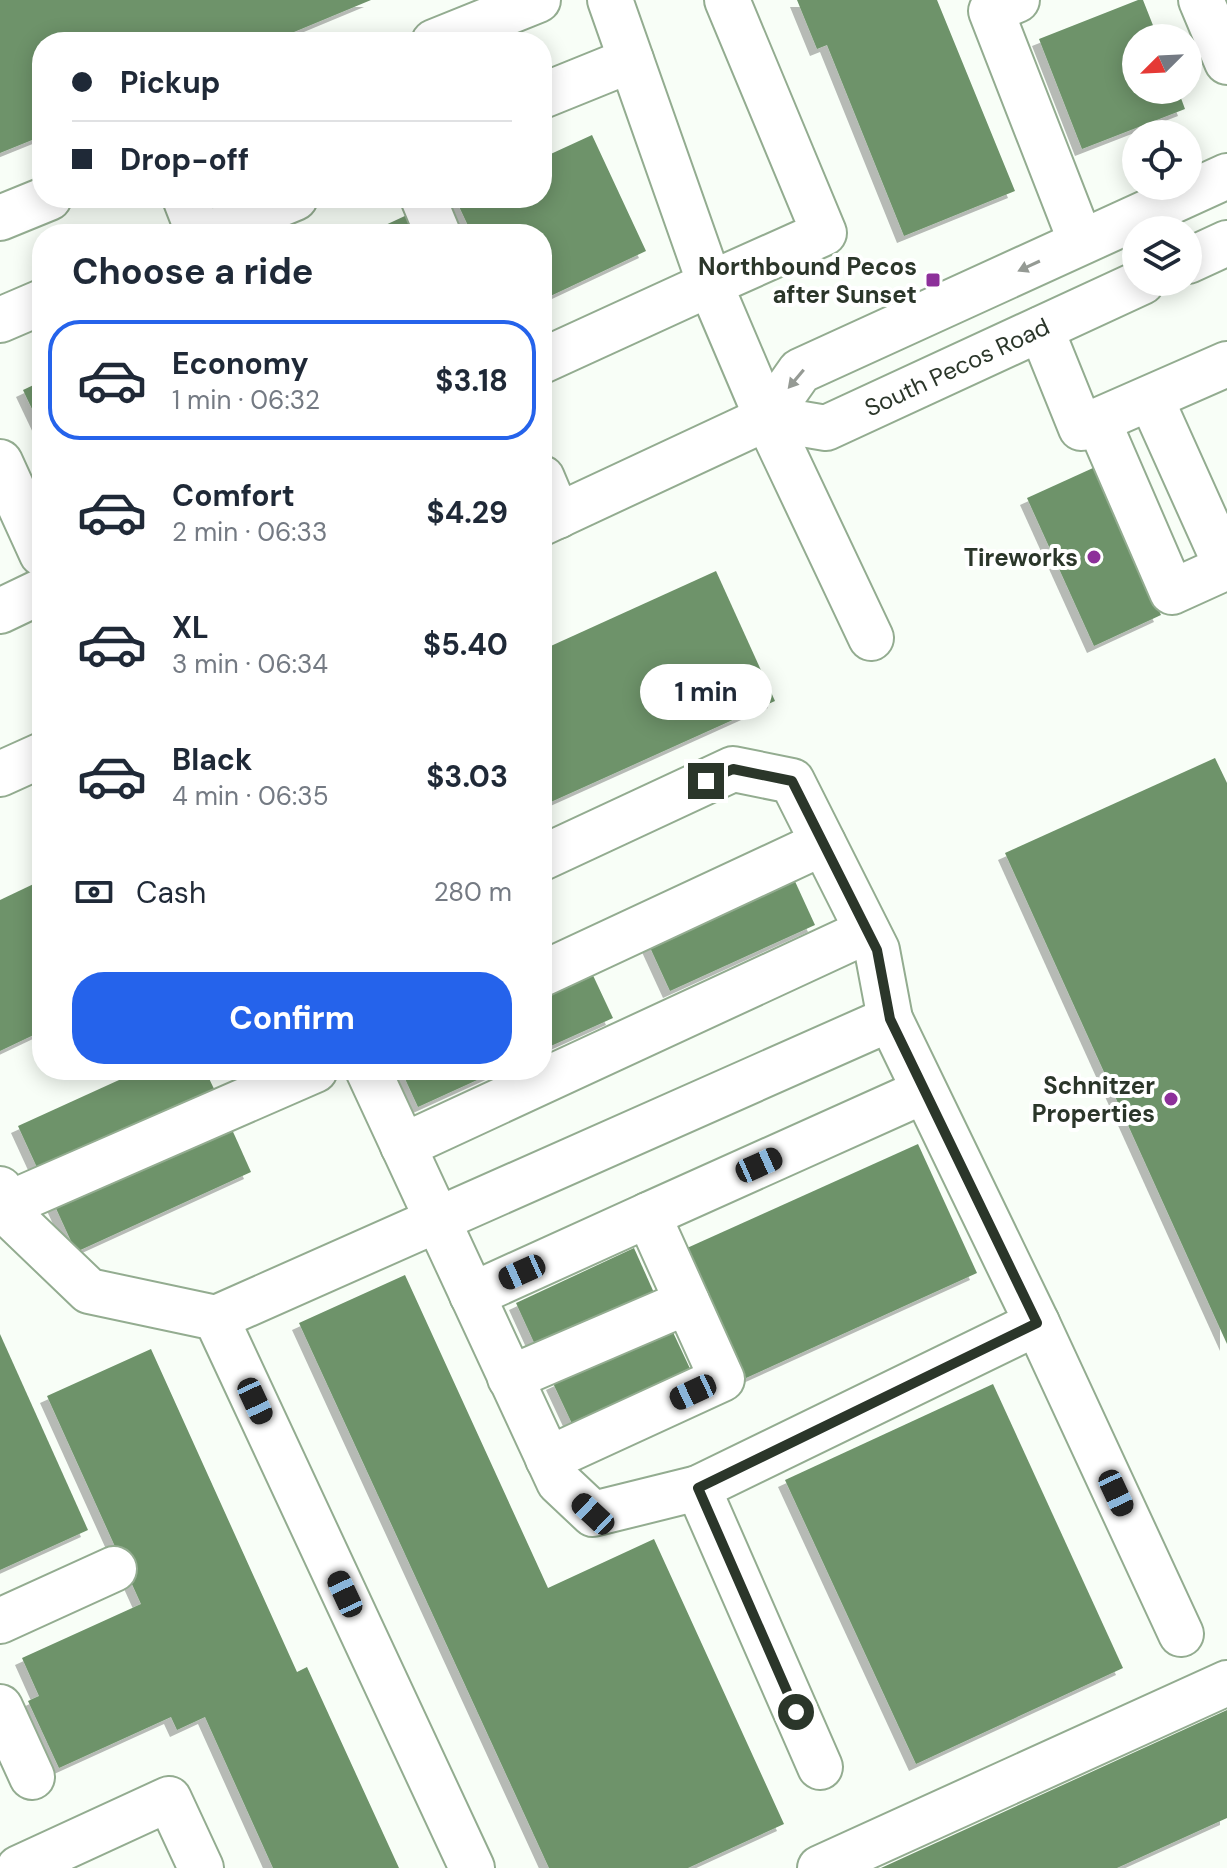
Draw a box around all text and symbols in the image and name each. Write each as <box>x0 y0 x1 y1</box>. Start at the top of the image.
north arrow <box>1122 24 1202 104</box>
map controls <box>1122 24 1202 296</box>
text: Pickup <box>120 63 220 102</box>
button: locate <box>1122 120 1202 200</box>
text: Drop-off <box>120 140 249 179</box>
button: layers <box>1122 216 1202 296</box>
text: Choose a ride <box>72 248 313 295</box>
place label: Northbound Pecos after Sunset <box>698 251 917 310</box>
one-way arrow <box>1017 259 1040 273</box>
marker: Northbound Pecos after Sunset <box>924 271 942 289</box>
street label: South Pecos Road <box>860 311 1054 423</box>
icon: car <box>76 344 148 416</box>
text: Economy <box>172 344 309 383</box>
text: $3.18 <box>435 361 508 400</box>
one-way arrow <box>787 369 805 389</box>
text: 1 min · 06:32 <box>172 383 320 417</box>
icon: car <box>76 476 148 548</box>
text: Comfort <box>172 476 295 515</box>
text: $4.29 <box>427 493 508 532</box>
text: 2 min · 06:33 <box>172 515 327 549</box>
place label: Tireworks <box>964 542 1078 573</box>
marker: Tireworks <box>1085 548 1103 566</box>
icon: car <box>76 608 148 680</box>
text: XL <box>172 608 209 647</box>
text: $5.40 <box>423 625 508 664</box>
text: 3 min · 06:34 <box>172 647 328 681</box>
callout: 1 min <box>640 665 772 721</box>
text: 1 min <box>674 675 738 709</box>
icon: car <box>76 740 148 812</box>
text: Black <box>172 740 252 779</box>
text: $3.03 <box>426 757 508 796</box>
route end <box>688 763 724 799</box>
text: 4 min · 06:35 <box>172 779 329 813</box>
icon: cash <box>72 870 116 914</box>
text: Cash <box>136 873 206 912</box>
text: 280 m <box>434 875 512 909</box>
button: Confirm <box>72 972 512 1064</box>
place label: Schnitzer Properties <box>1032 1070 1155 1129</box>
marker: Schnitzer Properties <box>1162 1090 1180 1108</box>
car <box>732 1144 786 1186</box>
car <box>495 1251 549 1293</box>
car <box>666 1371 720 1413</box>
car <box>234 1374 276 1428</box>
car <box>1095 1466 1137 1520</box>
car <box>567 1489 619 1539</box>
car <box>324 1567 366 1621</box>
route start <box>778 1694 814 1730</box>

